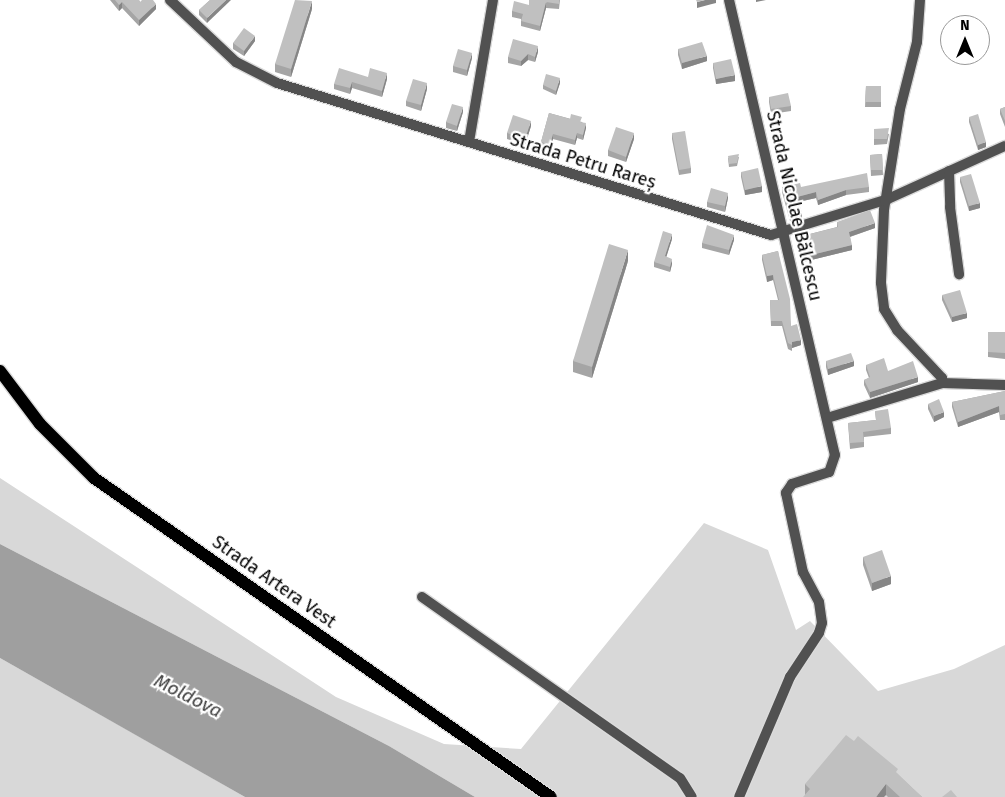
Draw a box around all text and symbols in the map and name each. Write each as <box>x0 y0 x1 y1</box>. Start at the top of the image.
north arrow <box>940 15 990 65</box>
text: N <box>960 17 970 34</box>
street label: Strada Nicolae Bălcescu <box>762 109 826 303</box>
street label: Strada Petru Rareș <box>508 129 658 193</box>
street label: Strada Artera Vest <box>208 531 340 633</box>
water label: Moldova <box>150 669 226 723</box>

